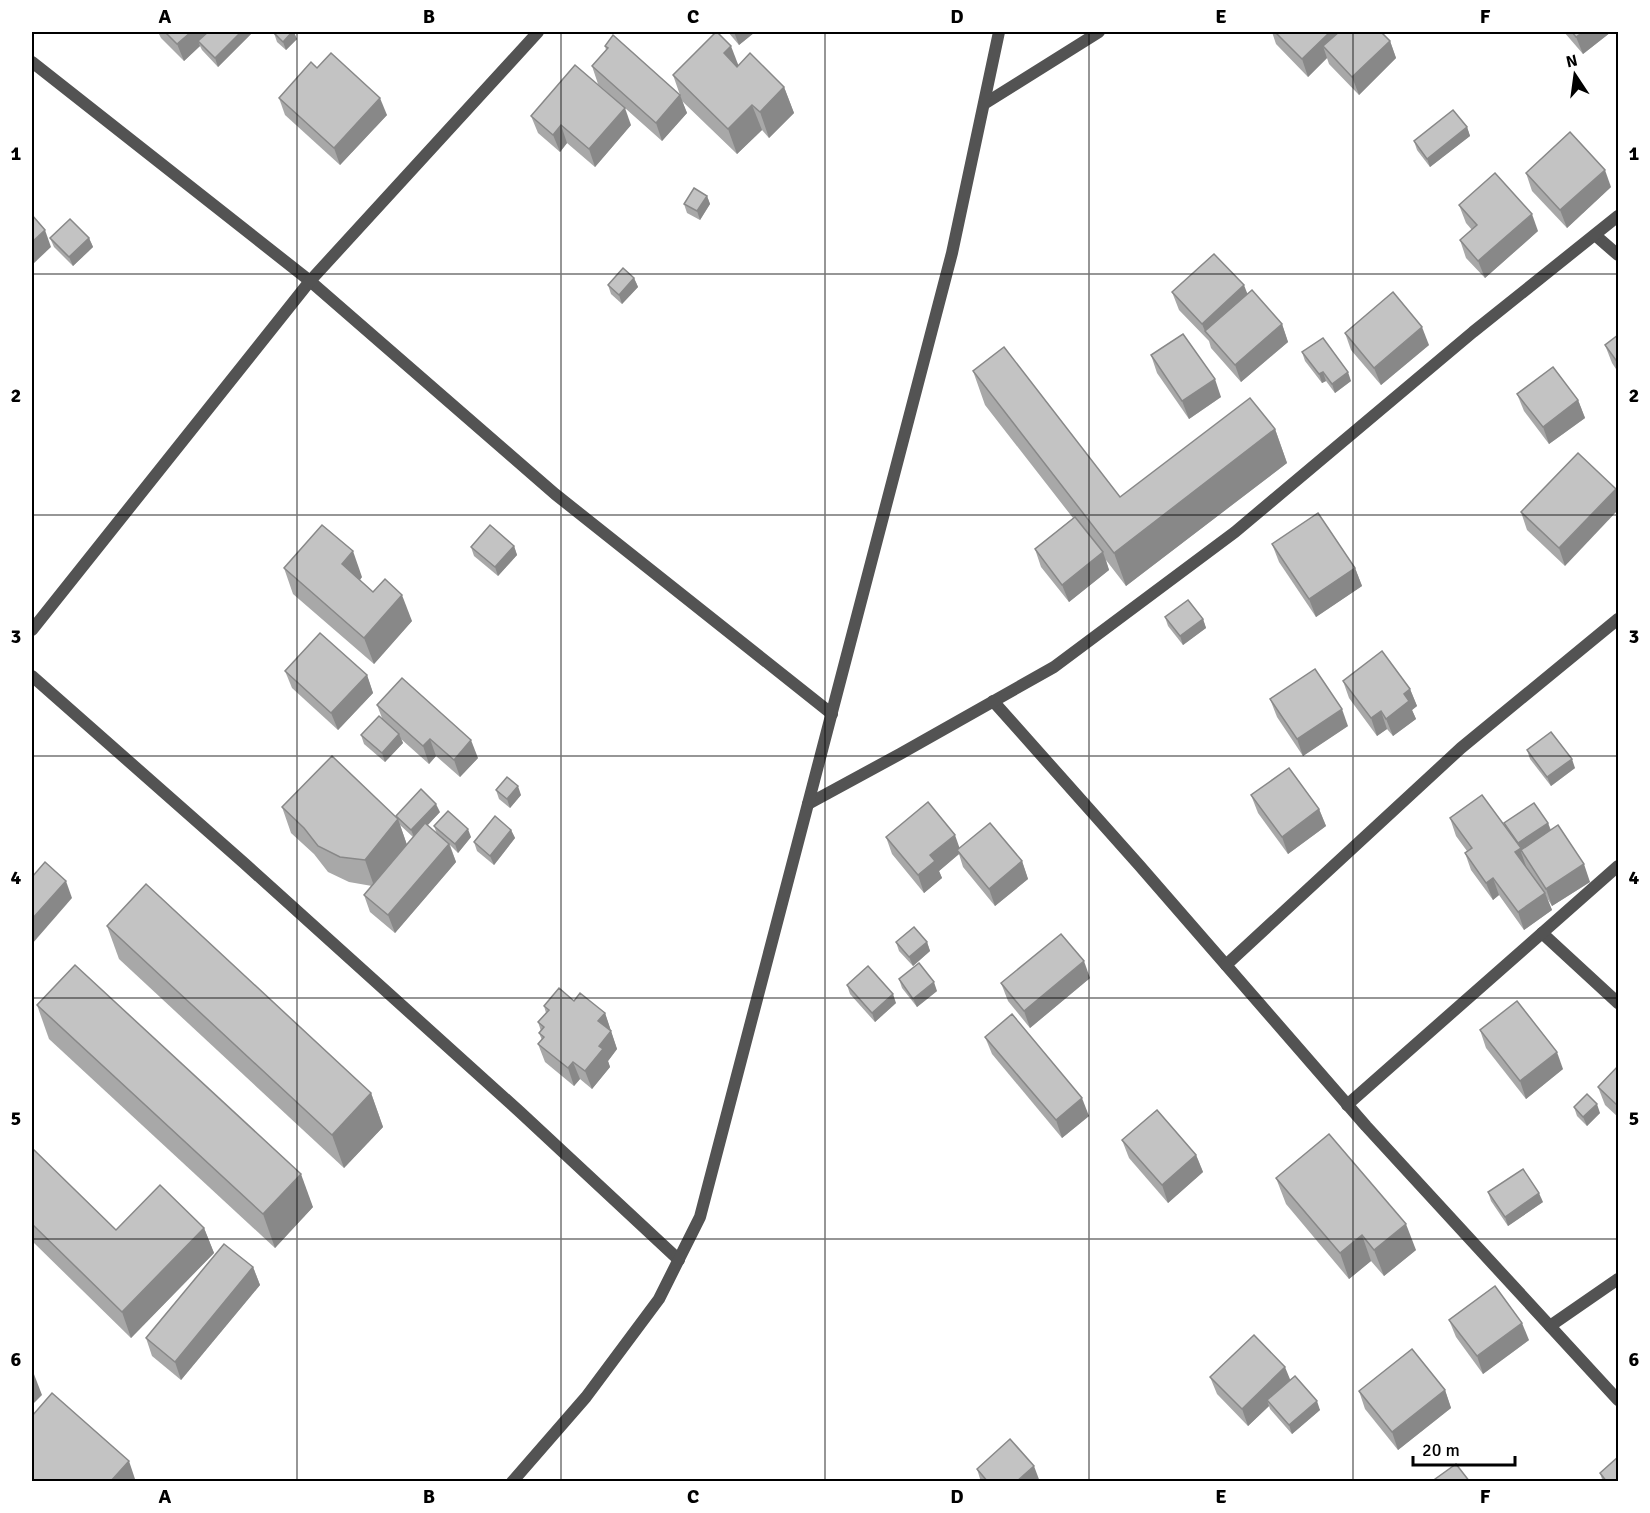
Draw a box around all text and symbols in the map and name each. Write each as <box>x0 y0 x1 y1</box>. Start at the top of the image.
text: A <box>159 4 172 29</box>
text: B <box>423 4 435 29</box>
text: C <box>687 4 699 29</box>
text: D <box>950 4 964 29</box>
text: E <box>1215 4 1227 29</box>
text: F <box>1480 4 1491 29</box>
north arrow <box>1545 45 1605 105</box>
text: N <box>1564 50 1580 72</box>
text: 1 <box>11 141 22 166</box>
text: 1 <box>1629 141 1640 166</box>
text: 2 <box>11 383 21 408</box>
text: 2 <box>1629 383 1639 408</box>
text: 3 <box>11 624 21 649</box>
text: 3 <box>1629 624 1639 649</box>
text: 4 <box>11 865 22 890</box>
text: 4 <box>1629 865 1640 890</box>
text: 5 <box>11 1106 21 1131</box>
text: 5 <box>1629 1106 1639 1131</box>
text: 6 <box>11 1347 22 1372</box>
text: 6 <box>1629 1347 1640 1372</box>
scale bar <box>1413 1429 1515 1467</box>
text: 20 m <box>1422 1439 1460 1461</box>
text: A <box>159 1484 172 1509</box>
text: B <box>423 1484 435 1509</box>
text: C <box>687 1484 699 1509</box>
text: D <box>950 1484 964 1509</box>
text: E <box>1215 1484 1227 1509</box>
text: F <box>1480 1484 1491 1509</box>

